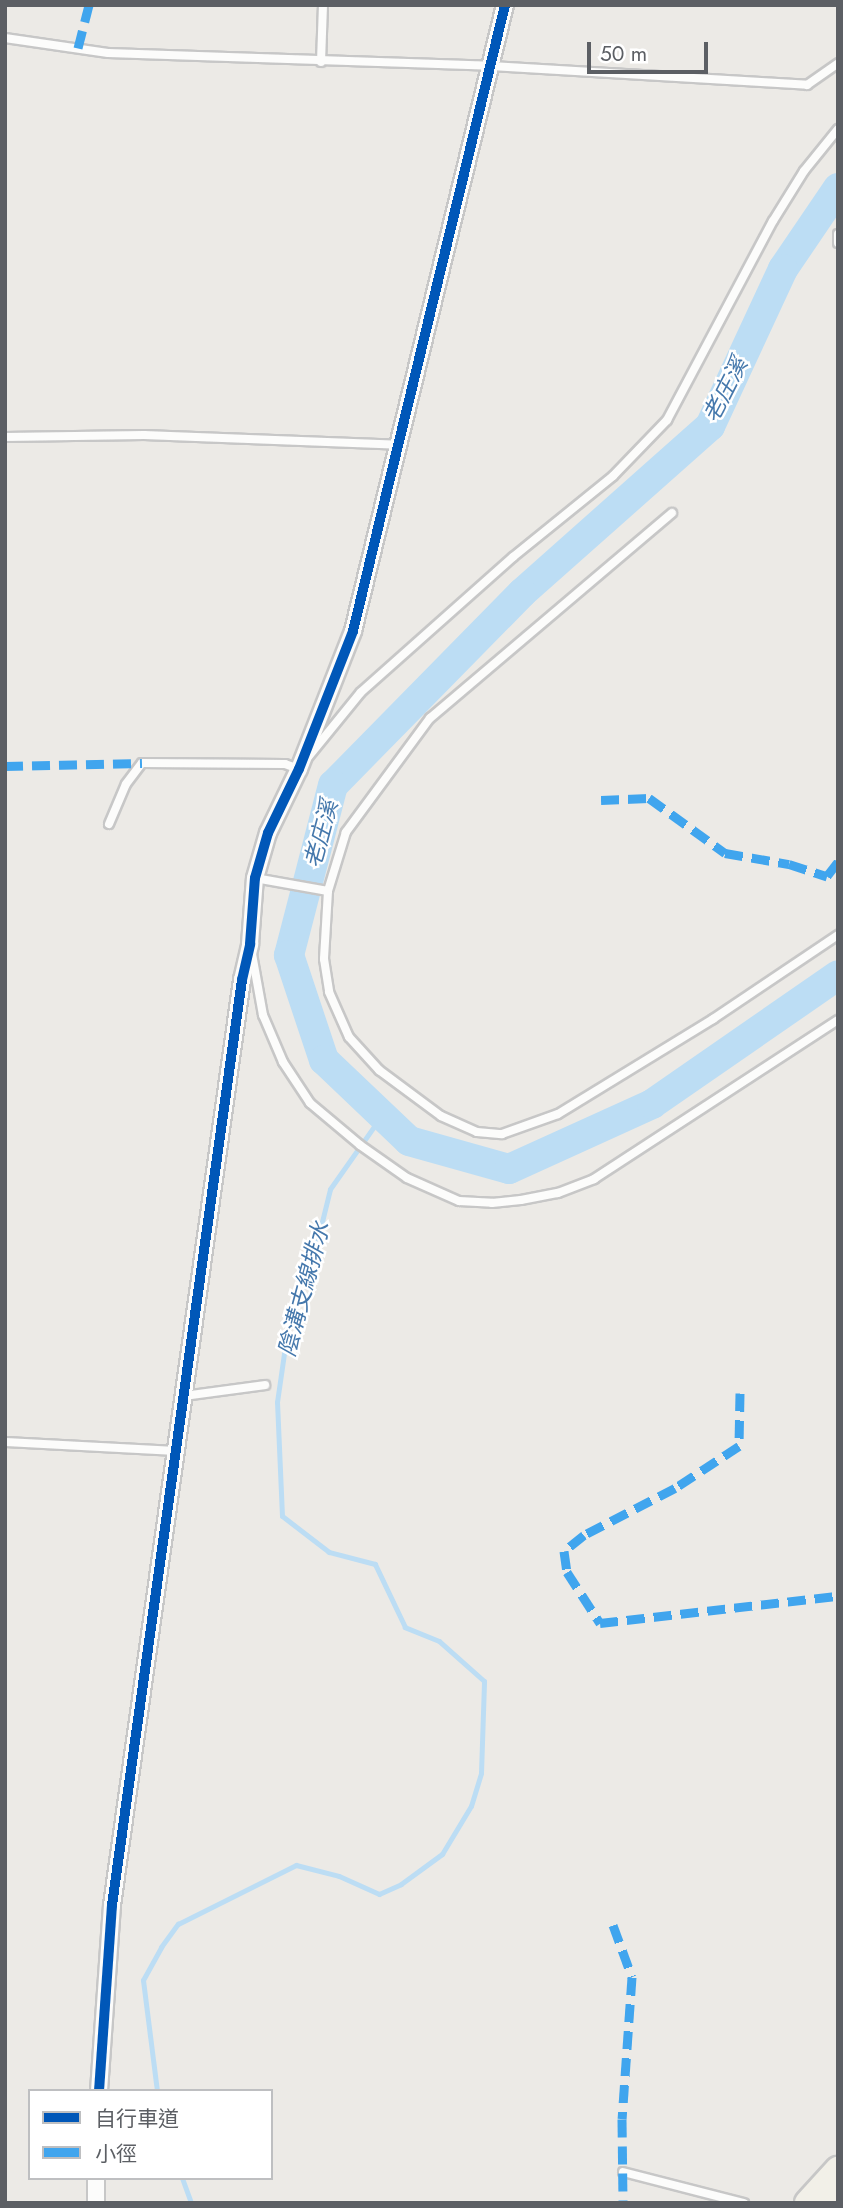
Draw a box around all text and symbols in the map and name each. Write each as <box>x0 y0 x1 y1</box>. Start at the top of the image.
scale bar <box>591 28 712 72</box>
text: 50 m <box>600 39 647 69</box>
water label: 老庄溪 <box>697 353 753 427</box>
water label: 老庄溪 <box>299 797 343 871</box>
water label: 陰溝支線排水 <box>273 1219 335 1359</box>
legend <box>28 2089 273 2180</box>
text: 自行車道 <box>95 2104 179 2134</box>
text: 小徑 <box>95 2139 137 2169</box>

